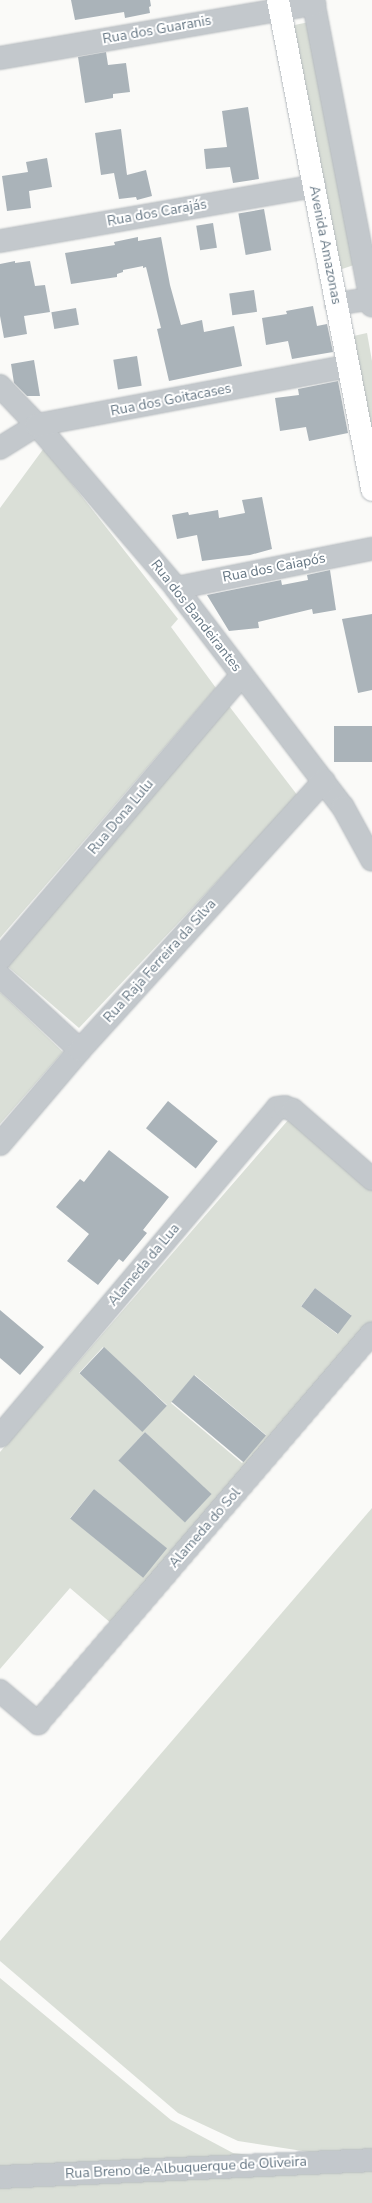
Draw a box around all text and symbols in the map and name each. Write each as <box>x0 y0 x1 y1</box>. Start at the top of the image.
street label: Rua dos Guaranis <box>101 12 213 48</box>
street label: Avenida Amazonas <box>305 184 345 306</box>
street label: Rua dos Carajás <box>106 196 208 230</box>
street label: Rua dos Goitacases <box>109 380 233 420</box>
street label: Rua dos Caiapós <box>221 550 327 586</box>
street label: Rua dos Bandeirantes <box>147 557 245 675</box>
street label: Rua Dona Lulu <box>85 776 157 858</box>
street label: Rua Raja Ferreira da Silva <box>100 896 220 1026</box>
street label: Alameda da Lua <box>105 1220 183 1310</box>
street label: Alameda do Sol <box>166 1485 244 1571</box>
street label: Rua Breno de Albuquerque de Oliveira <box>65 2153 307 2183</box>

